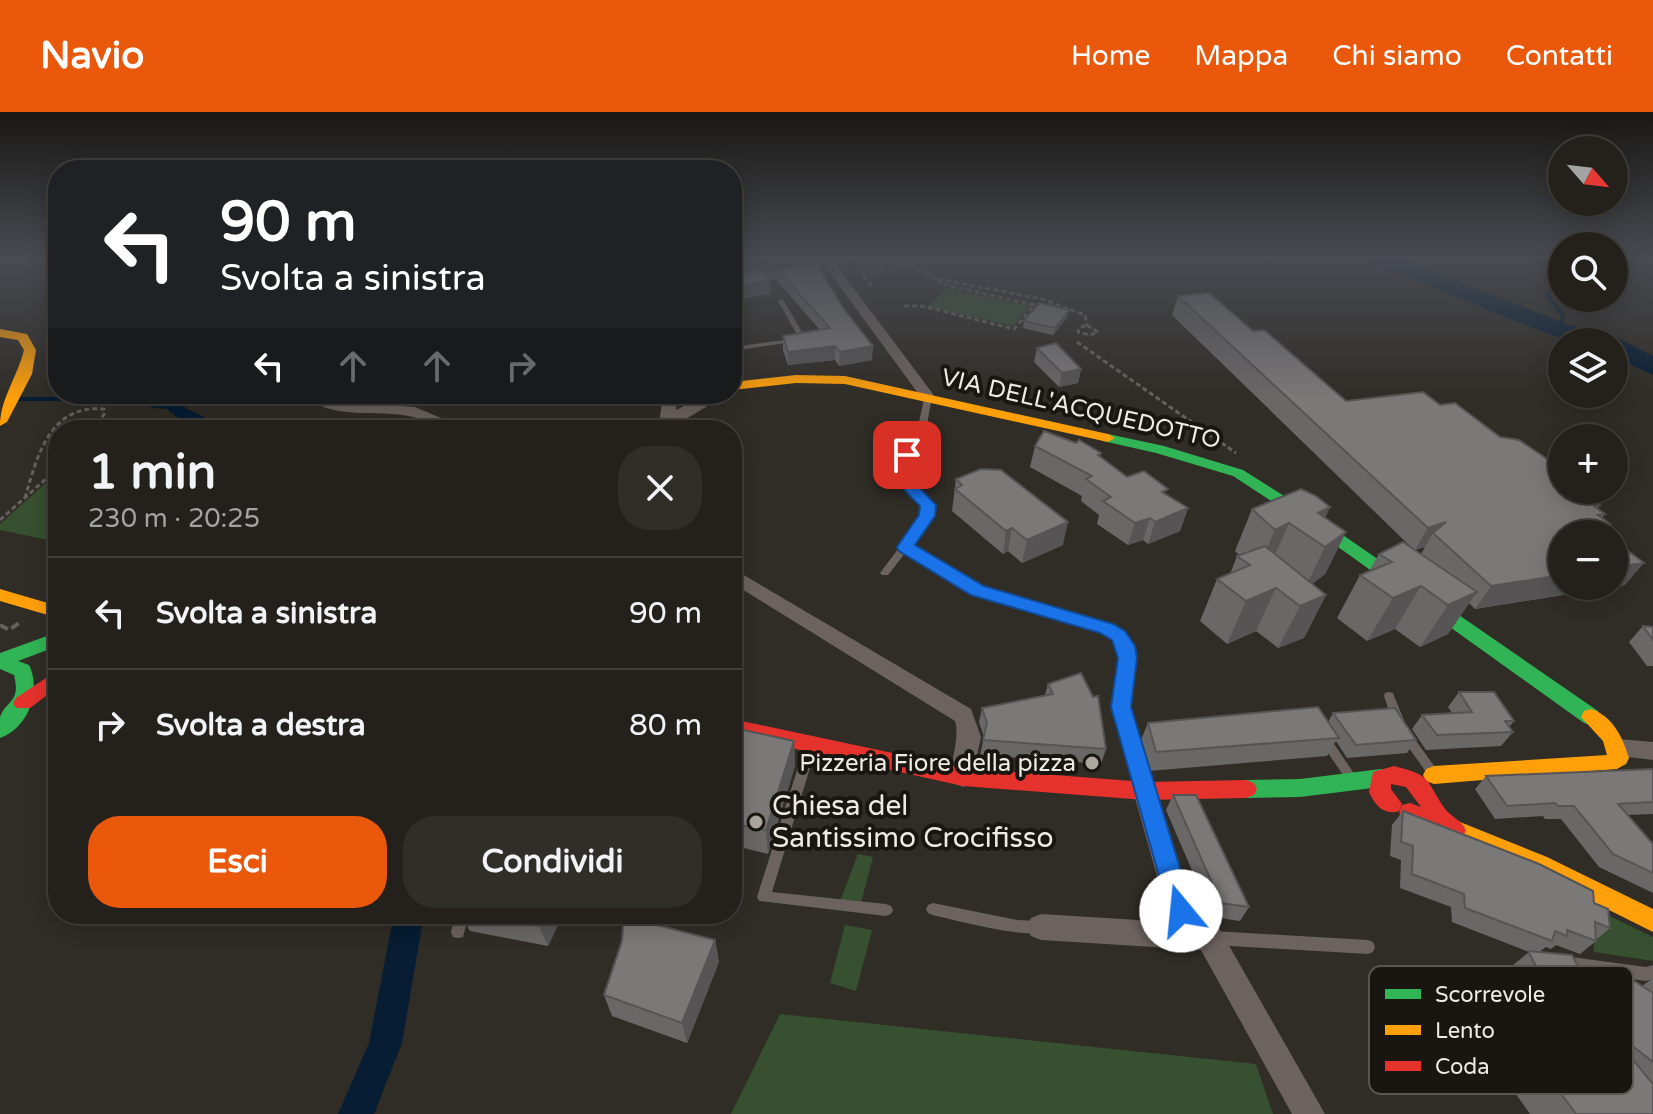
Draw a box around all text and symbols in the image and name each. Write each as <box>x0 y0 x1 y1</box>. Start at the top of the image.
text: Navio <box>40 33 144 79</box>
text: Home <box>1071 39 1150 73</box>
text: Mappa <box>1194 39 1288 73</box>
text: Chi siamo <box>1332 39 1462 73</box>
text: Contatti <box>1506 39 1613 73</box>
north arrow <box>1548 136 1628 216</box>
map controls <box>1548 136 1628 600</box>
text: 90 m <box>220 189 356 256</box>
icon: left <box>88 192 192 296</box>
button: search <box>1548 232 1628 312</box>
text: Svolta a sinistra <box>220 257 486 300</box>
button: layers <box>1548 328 1628 408</box>
icon: left <box>247 344 291 388</box>
icon: ahead <box>331 344 375 388</box>
icon: ahead <box>415 344 459 388</box>
icon: right <box>499 344 543 388</box>
street label: VIA DELL'ACQUEDOTTO <box>939 363 1223 455</box>
pin <box>873 421 941 489</box>
button: + <box>1548 424 1628 504</box>
icon: arrive <box>885 433 929 477</box>
text: 1 min <box>88 444 216 502</box>
button: close <box>618 446 702 530</box>
text: 230 m · 20:25 <box>88 503 260 534</box>
button: − <box>1548 520 1628 600</box>
icon: left <box>88 591 132 635</box>
text: Svolta a sinistra <box>156 595 377 632</box>
text: 90 m <box>629 595 702 632</box>
icon: right <box>88 703 132 747</box>
text: Svolta a destra <box>156 707 366 744</box>
text: 80 m <box>629 707 702 744</box>
place label: Pizzeria Fiore della pizza <box>799 749 1076 778</box>
marker: Pizzeria Fiore della pizza <box>1083 754 1101 772</box>
place label: Chiesa del Santissimo Crocifisso <box>772 789 1053 855</box>
marker: Chiesa del Santissimo Crocifisso <box>747 813 765 831</box>
button: Esci <box>88 816 387 908</box>
button: Condividi <box>403 816 702 908</box>
position arrow <box>1139 869 1223 953</box>
legend <box>1369 966 1633 1094</box>
text: Scorrevole <box>1435 982 1545 1008</box>
text: Lento <box>1435 1018 1495 1044</box>
text: Coda <box>1435 1054 1490 1080</box>

